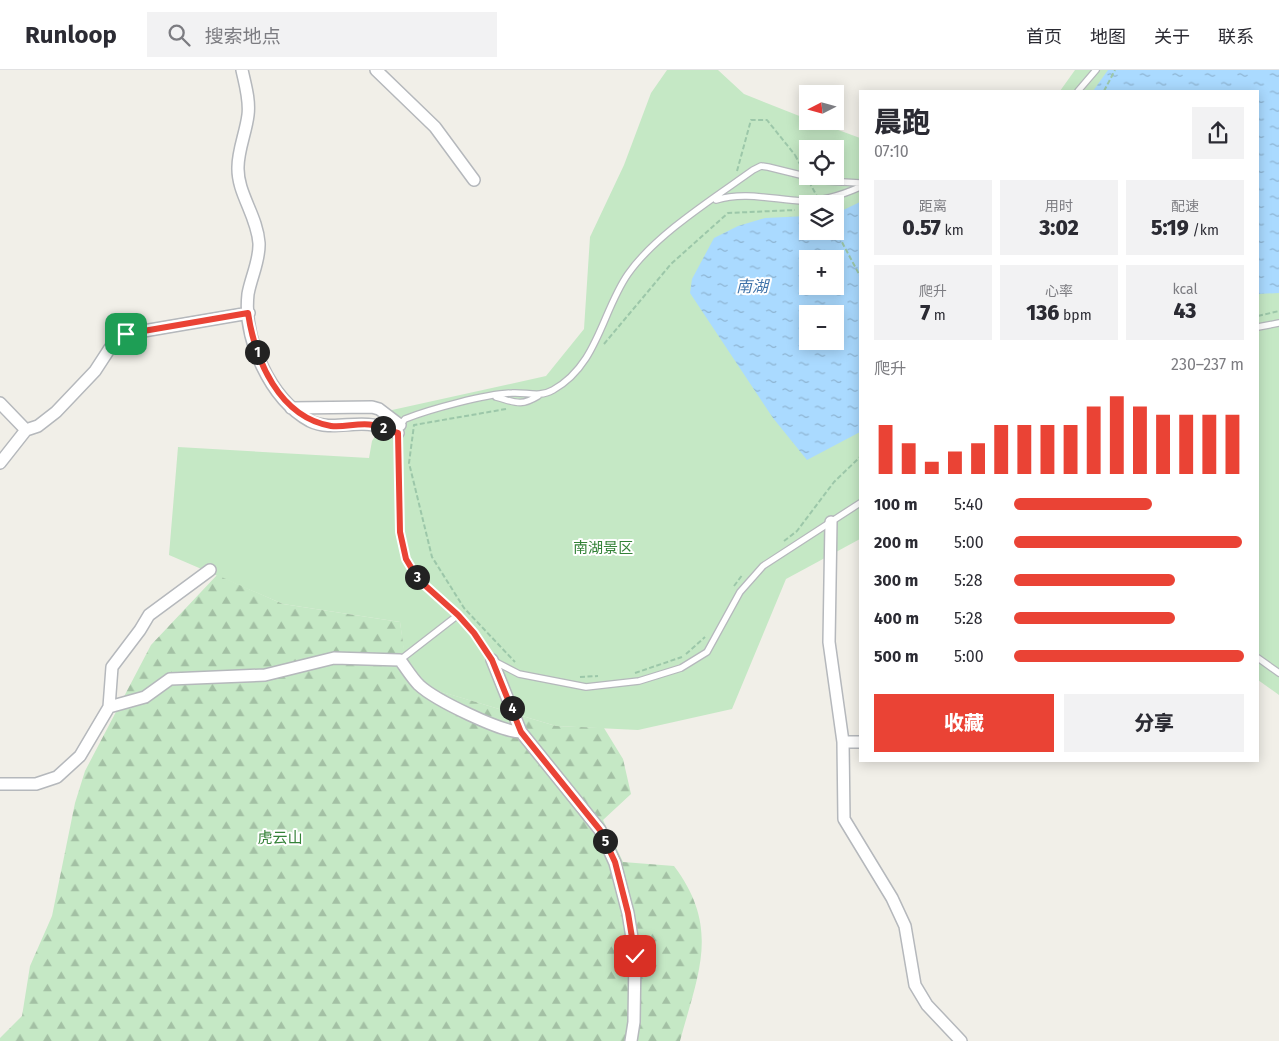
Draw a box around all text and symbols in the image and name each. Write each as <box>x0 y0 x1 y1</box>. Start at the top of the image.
search box <box>147 12 497 57</box>
text: Runloop <box>25 21 117 49</box>
icon: search <box>165 21 193 49</box>
text: 搜索地点 <box>205 25 281 48</box>
text: 首页 <box>1026 26 1062 48</box>
text: 地图 <box>1090 26 1126 48</box>
text: 关于 <box>1154 26 1190 48</box>
text: 联系 <box>1218 26 1254 48</box>
north arrow <box>799 85 844 130</box>
map controls <box>799 85 844 350</box>
text: 晨跑 <box>874 106 930 139</box>
button: share <box>1192 107 1244 159</box>
button: locate <box>799 140 844 185</box>
text: 07:10 <box>874 142 909 161</box>
button: layers <box>799 195 844 240</box>
text: 距离 <box>919 198 947 215</box>
text: 用时 <box>1045 198 1073 215</box>
text: 配速 <box>1171 198 1199 215</box>
text: 0.57 <box>902 215 941 241</box>
text: 3:02 <box>1039 215 1079 241</box>
text: 5:19 <box>1151 215 1189 241</box>
text: km <box>941 222 964 239</box>
text: /km <box>1189 222 1219 239</box>
button: + <box>799 250 844 295</box>
water label: 南湖 <box>736 277 771 296</box>
text: kcal <box>1172 281 1198 298</box>
text: 爬升 <box>919 283 947 300</box>
text: 心率 <box>1045 283 1073 300</box>
text: 43 <box>1174 298 1196 324</box>
text: 7 <box>920 300 930 326</box>
text: 136 <box>1026 300 1059 326</box>
button: − <box>799 305 844 350</box>
text: m <box>930 307 946 324</box>
text: bpm <box>1059 307 1092 324</box>
pin <box>105 313 147 355</box>
icon: arrive <box>112 320 140 348</box>
pin: 1 <box>244 340 270 364</box>
text: 1 <box>254 344 261 361</box>
text: 230–237 m <box>1171 355 1244 374</box>
text: 爬升 <box>874 359 906 378</box>
pin: 2 <box>370 416 396 440</box>
text: 2 <box>380 420 387 437</box>
text: 100 m <box>874 495 917 514</box>
text: 5:40 <box>954 495 983 514</box>
text: 200 m <box>874 533 918 552</box>
text: 5:00 <box>954 533 984 552</box>
park label: 南湖景区 <box>573 539 633 557</box>
pin: 3 <box>404 564 430 590</box>
text: 3 <box>414 569 421 586</box>
text: 300 m <box>874 571 918 590</box>
text: 5:28 <box>954 571 983 590</box>
text: 400 m <box>874 609 919 628</box>
text: 5:28 <box>954 609 983 628</box>
text: 500 m <box>874 647 919 666</box>
text: 5:00 <box>954 647 984 666</box>
button: 收藏 <box>874 694 1054 752</box>
button: 分享 <box>1064 694 1244 752</box>
pin: 4 <box>500 696 524 720</box>
text: 4 <box>509 700 516 717</box>
pin: 5 <box>592 828 618 854</box>
park label: 虎云山 <box>257 829 303 847</box>
text: 5 <box>602 833 609 850</box>
pin <box>614 935 656 977</box>
icon: check <box>621 942 649 970</box>

